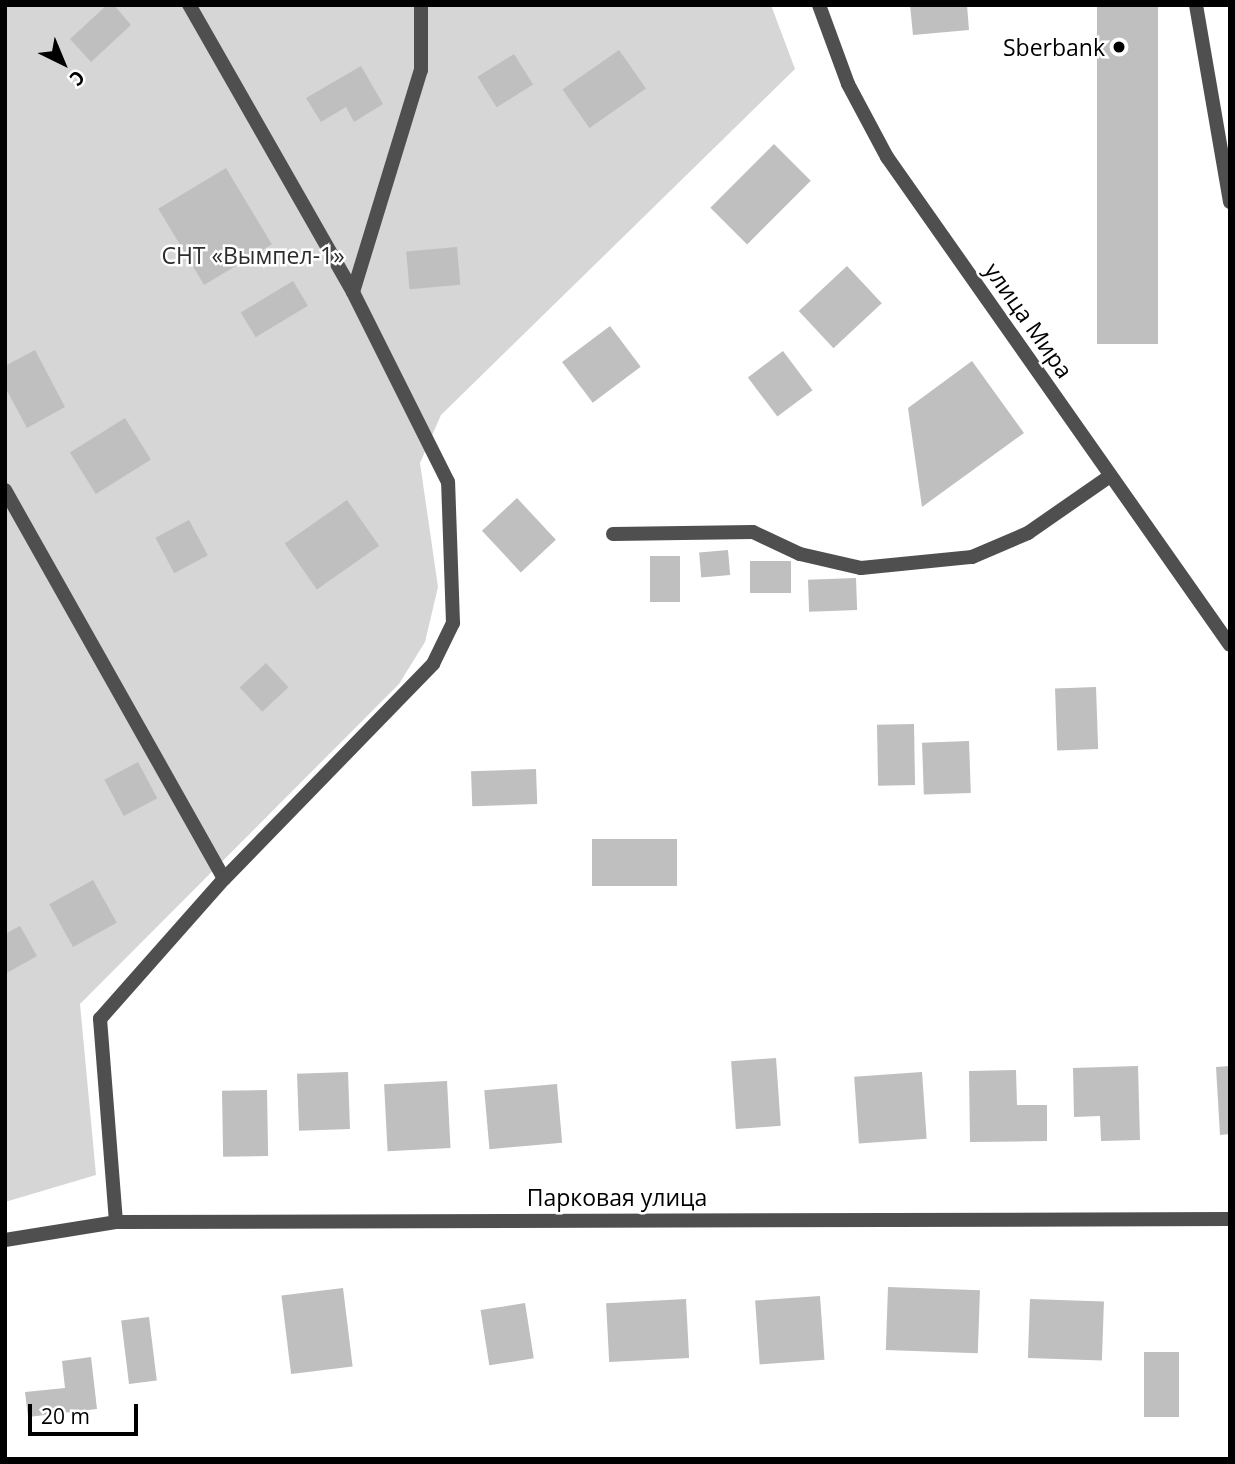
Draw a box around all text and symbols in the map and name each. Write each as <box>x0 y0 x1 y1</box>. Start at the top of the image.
north arrow <box>28 28 98 98</box>
place label: Sberbank <box>1003 33 1105 61</box>
marker: Sberbank <box>1111 39 1127 55</box>
text: С <box>64 65 91 92</box>
park label: СНТ «Вымпел-1» <box>161 241 345 269</box>
street label: улица Мира <box>979 257 1079 383</box>
street label: Парковая улица <box>527 1183 707 1211</box>
scale bar <box>32 1390 142 1434</box>
text: 20 m <box>41 1402 90 1430</box>

